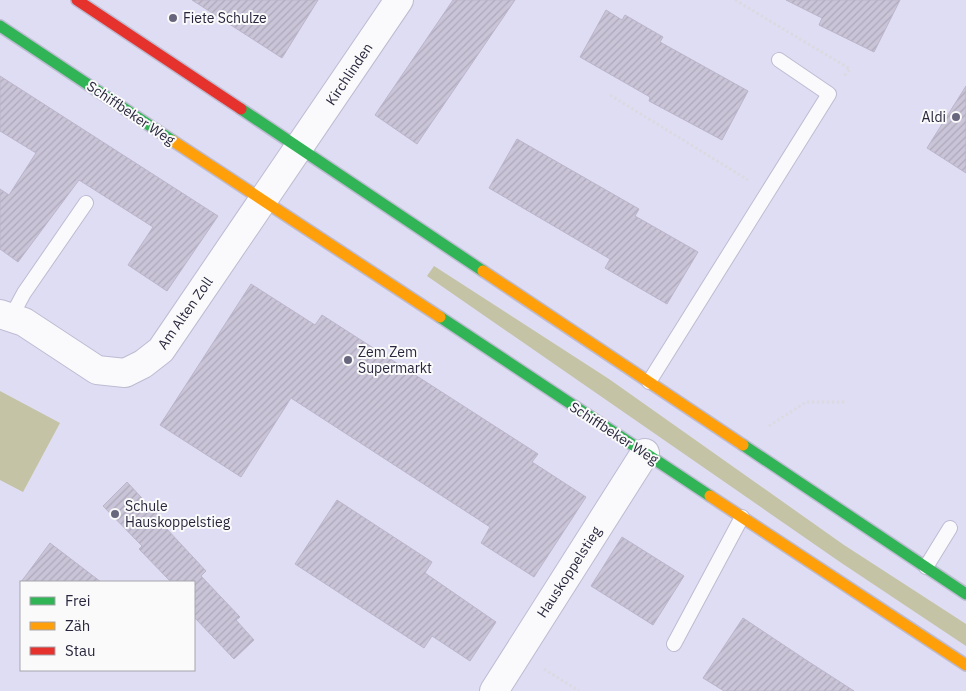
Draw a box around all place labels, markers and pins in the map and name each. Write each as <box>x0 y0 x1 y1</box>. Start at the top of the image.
place label: Fiete Schulze <box>183 9 267 27</box>
marker: Fiete Schulze <box>167 12 179 24</box>
place label: Aldi <box>922 108 946 126</box>
marker: Aldi <box>950 111 962 123</box>
place label: Zem Zem Supermarkt <box>358 343 432 377</box>
marker: Zem Zem Supermarkt <box>342 354 354 366</box>
place label: Schule Hauskoppelstieg <box>125 497 231 531</box>
marker: Schule Hauskoppelstieg <box>109 508 121 520</box>

